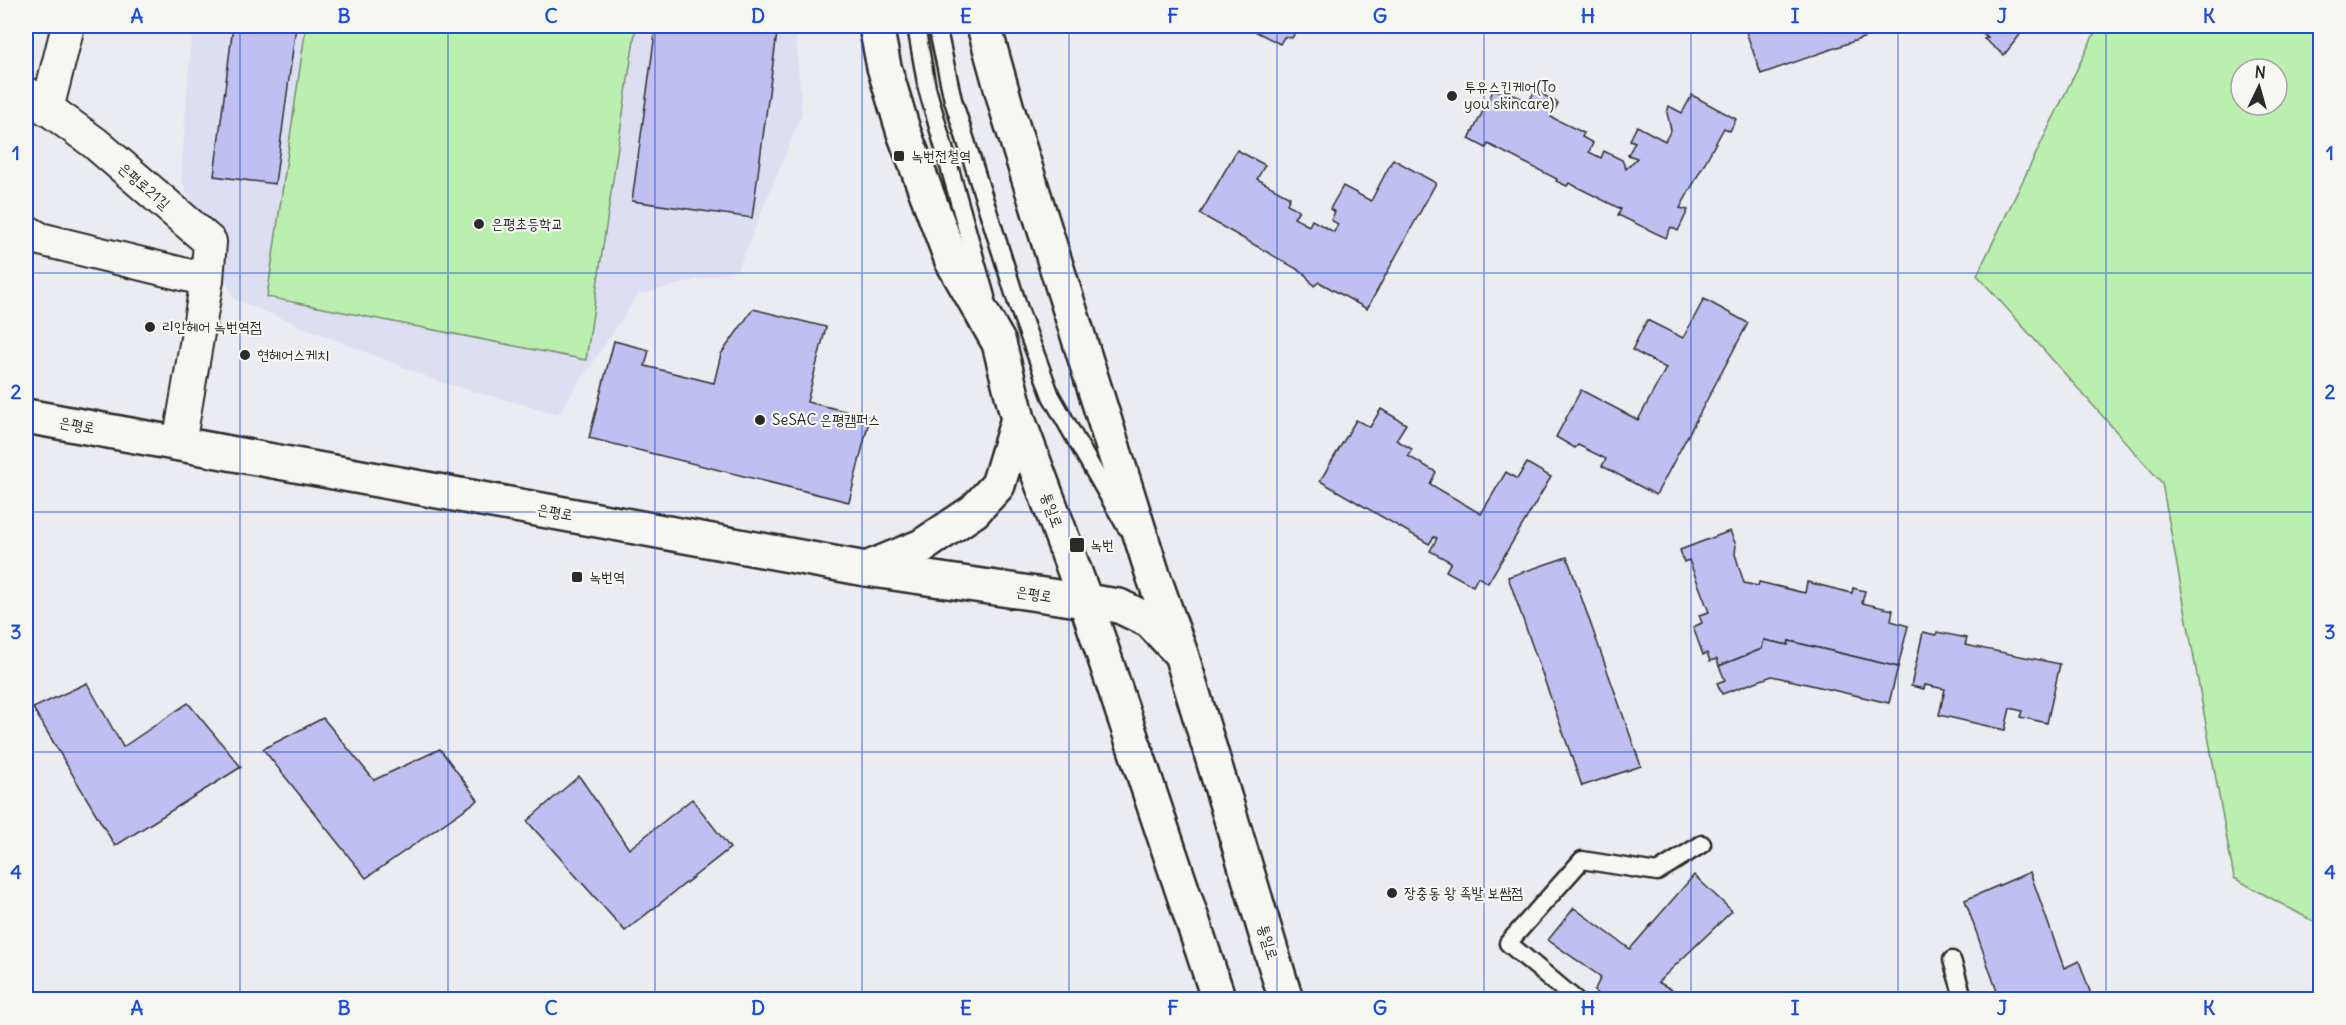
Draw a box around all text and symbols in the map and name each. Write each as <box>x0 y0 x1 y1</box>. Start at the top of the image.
text: A <box>131 3 144 28</box>
text: B <box>337 3 351 28</box>
text: C <box>544 3 558 28</box>
text: D <box>751 3 765 28</box>
text: E <box>960 3 972 28</box>
text: F <box>1167 3 1179 28</box>
text: G <box>1373 3 1387 28</box>
text: H <box>1581 3 1595 28</box>
text: I <box>1791 3 1800 28</box>
text: J <box>1997 3 2008 28</box>
text: K <box>2203 3 2216 28</box>
north arrow <box>2229 57 2289 117</box>
text: N <box>2254 62 2267 83</box>
place label: 투유스킨케어(To you skincare) <box>1464 77 1556 113</box>
marker: 투유스킨케어(To you skincare) <box>1445 89 1459 103</box>
text: 1 <box>12 140 20 165</box>
text: 1 <box>2326 140 2334 165</box>
place label: 녹번전철역 <box>911 146 971 165</box>
marker: 녹번전철역 <box>892 149 906 163</box>
street label: 은평로21길 <box>115 158 174 213</box>
place label: 은평초등학교 <box>491 214 563 233</box>
marker: 은평초등학교 <box>472 217 486 231</box>
place label: 리안헤어 녹번역점 <box>162 317 262 336</box>
marker: 리안헤어 녹번역점 <box>143 320 157 334</box>
place label: 현헤어스케치 <box>257 345 329 364</box>
marker: 현헤어스케치 <box>238 348 252 362</box>
text: 2 <box>11 379 22 404</box>
text: 2 <box>2325 379 2336 404</box>
place label: SeSAC 은평캠퍼스 <box>772 410 880 429</box>
street label: 은평로 <box>58 412 97 437</box>
marker: SeSAC 은평캠퍼스 <box>753 413 767 427</box>
street label: 통일로 <box>1037 490 1068 530</box>
street label: 은평로 <box>536 499 575 524</box>
place label: 녹번 <box>1090 535 1114 554</box>
marker: 녹번 <box>1068 536 1086 554</box>
place label: 녹번역 <box>589 567 625 586</box>
marker: 녹번역 <box>570 570 584 584</box>
street label: 은평로 <box>1015 581 1053 606</box>
text: 3 <box>10 619 22 644</box>
text: 3 <box>2324 619 2336 644</box>
text: 4 <box>10 859 22 884</box>
text: 4 <box>2324 859 2336 884</box>
place label: 장충동 왕 족발 보쌈점 <box>1404 883 1523 902</box>
marker: 장충동 왕 족발 보쌈점 <box>1385 886 1399 900</box>
street label: 통일로 <box>1254 922 1283 962</box>
text: A <box>131 995 144 1020</box>
text: B <box>337 995 351 1020</box>
text: C <box>544 995 558 1020</box>
text: D <box>751 995 765 1020</box>
text: E <box>960 995 972 1020</box>
text: F <box>1167 995 1179 1020</box>
text: G <box>1373 995 1387 1020</box>
text: H <box>1581 995 1595 1020</box>
text: I <box>1791 995 1800 1020</box>
text: J <box>1997 995 2008 1020</box>
text: K <box>2203 995 2216 1020</box>

